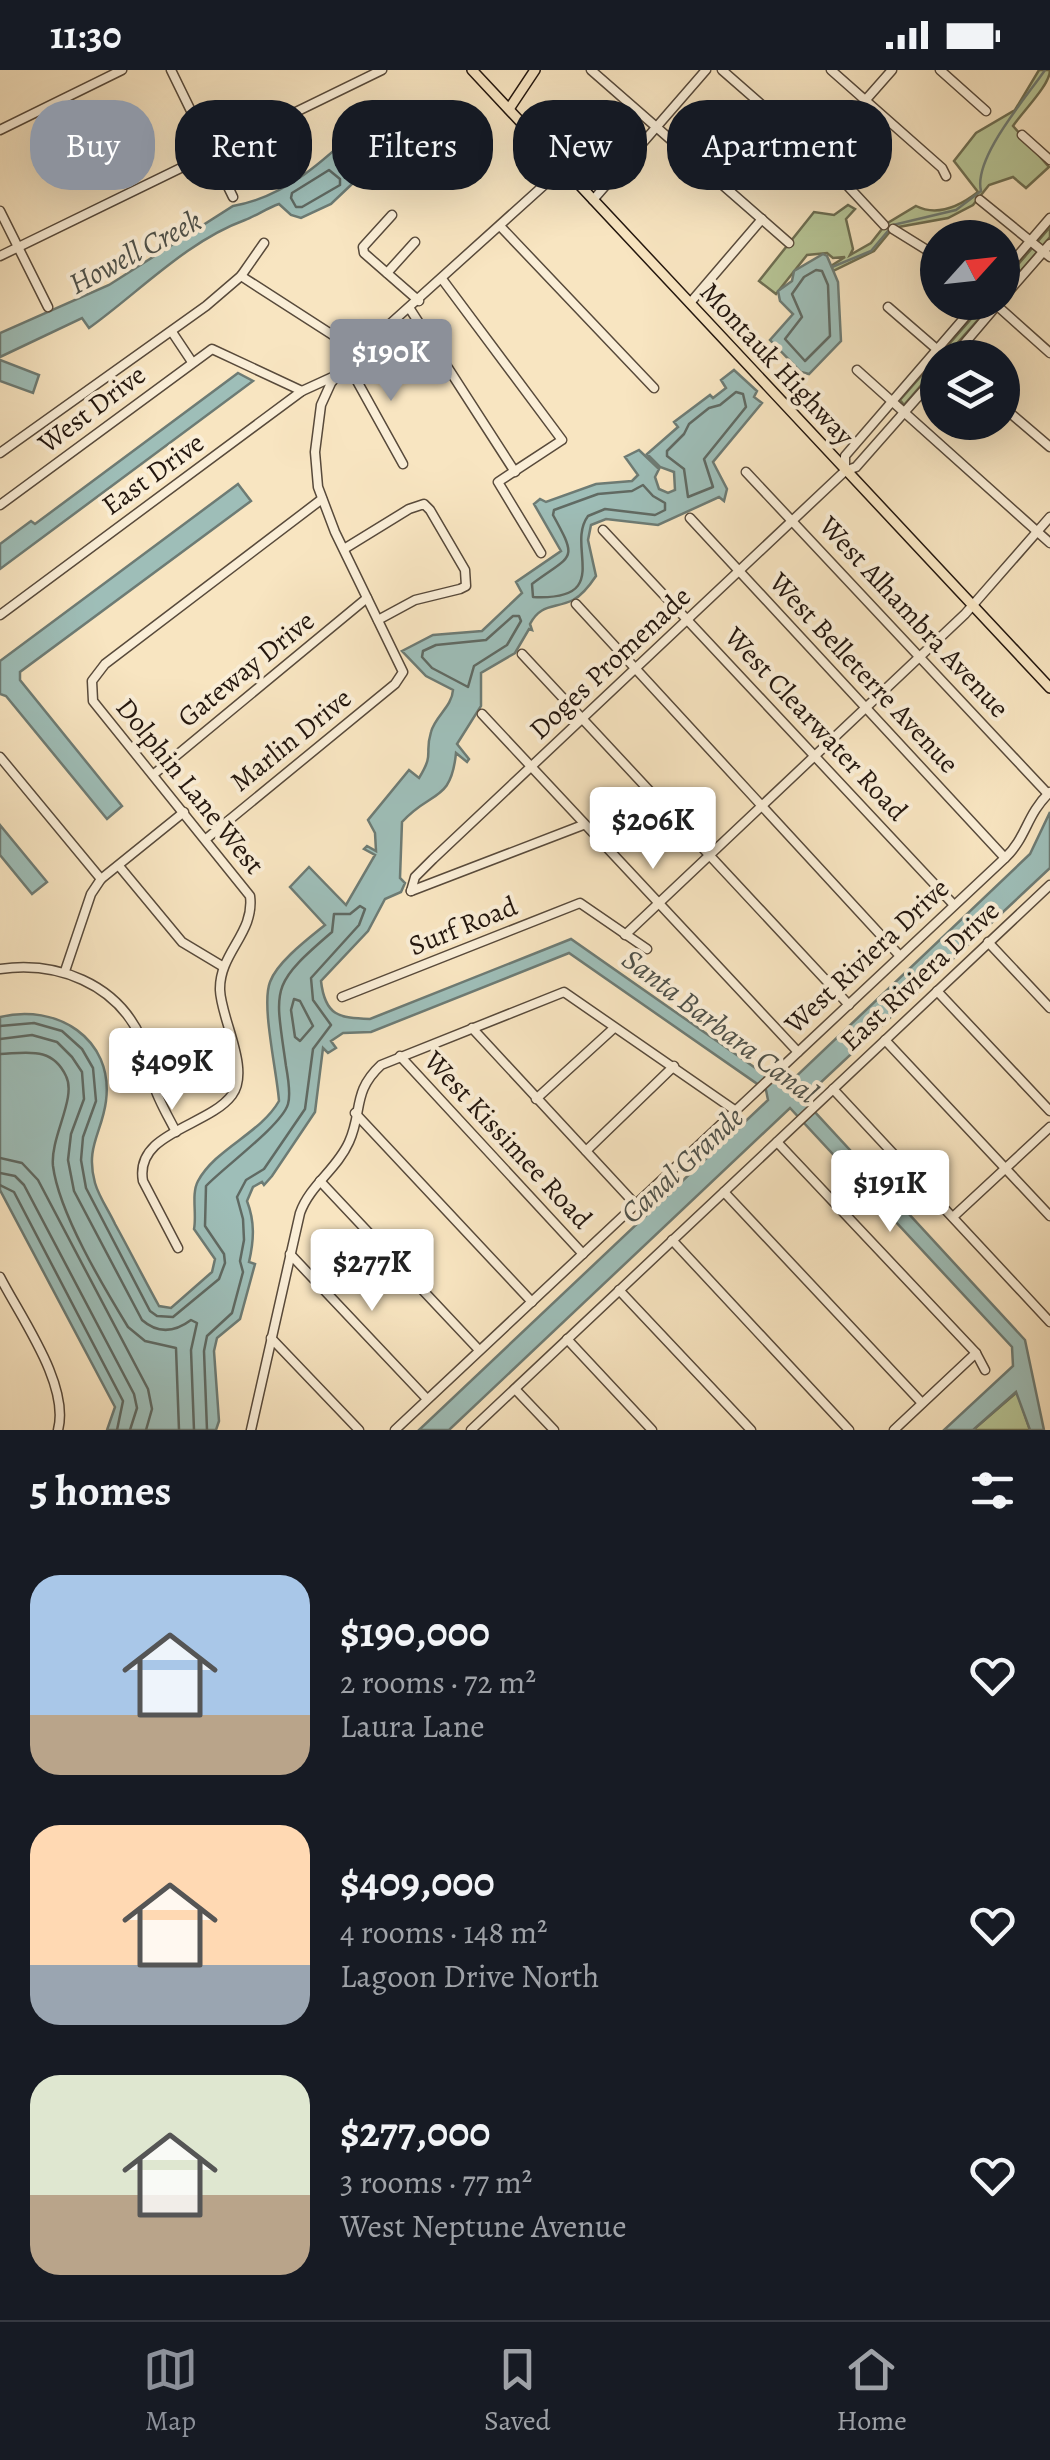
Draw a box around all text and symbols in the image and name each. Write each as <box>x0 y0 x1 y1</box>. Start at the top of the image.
text: 11:30 <box>50 9 122 61</box>
chip: Buy <box>30 100 155 190</box>
chip: Rent <box>175 100 312 190</box>
chip: Filters <box>332 100 493 190</box>
chip: New <box>513 100 647 190</box>
chip: Apartment <box>667 100 892 190</box>
water label: Howell Creek <box>62 200 208 304</box>
north arrow <box>920 220 1020 320</box>
map controls <box>920 220 1020 440</box>
street label: Montauk Highway <box>691 274 863 454</box>
pin: $190K <box>321 319 461 404</box>
text: $190K <box>352 329 430 373</box>
button: layers <box>920 340 1020 440</box>
street label: West Drive <box>30 356 154 463</box>
street label: East Drive <box>94 424 212 524</box>
street label: West Alhambra Avenue <box>810 507 1018 726</box>
street label: West Belleterre Avenue <box>760 563 967 782</box>
street label: Doges Promenade <box>521 578 699 748</box>
street label: Gateway Drive <box>170 602 322 736</box>
street label: West Clearwater Road <box>715 618 917 830</box>
street label: Marlin Drive <box>222 679 360 801</box>
street label: Dolphin Lane West <box>107 690 273 882</box>
pin: $206K <box>583 787 723 872</box>
text: $206K <box>612 797 694 841</box>
street label: West Riviera Drive <box>776 870 958 1043</box>
street label: Surf Road <box>403 887 524 965</box>
street label: East Riviera Drive <box>832 892 1008 1060</box>
water label: Santa Barbara Canal <box>614 939 826 1113</box>
pin: $409K <box>102 1028 242 1113</box>
text: $409K <box>131 1038 213 1082</box>
street label: West Kissimee Road <box>415 1042 601 1238</box>
water label: Canal Grande <box>612 1097 752 1232</box>
pin: $191K <box>820 1150 960 1235</box>
text: $191K <box>853 1160 927 1204</box>
pin: $277K <box>302 1229 442 1314</box>
text: $277K <box>333 1239 411 1283</box>
text: 5 homes <box>30 1462 171 1519</box>
icon: filters <box>965 1463 1020 1518</box>
text: $190,000 <box>340 1603 490 1660</box>
icon: home <box>110 1615 230 1735</box>
icon: heart <box>965 1648 1020 1703</box>
text: 2 rooms · 72 m² <box>340 1660 536 1704</box>
text: Laura Lane <box>340 1704 485 1748</box>
text: $409,000 <box>340 1853 495 1910</box>
icon: home <box>110 1865 230 1985</box>
icon: heart <box>965 1898 1020 1953</box>
text: 4 rooms · 148 m² <box>340 1910 548 1954</box>
text: Lagoon Drive North <box>340 1954 599 1998</box>
text: $277,000 <box>340 2103 490 2160</box>
icon: home <box>110 2115 230 2235</box>
icon: heart <box>965 2148 1020 2203</box>
text: 3 rooms · 77 m² <box>340 2160 532 2204</box>
text: West Neptune Avenue <box>340 2204 627 2248</box>
tab: Map <box>143 2342 198 2440</box>
tab: Saved <box>484 2342 551 2440</box>
tab: Home <box>837 2342 907 2440</box>

